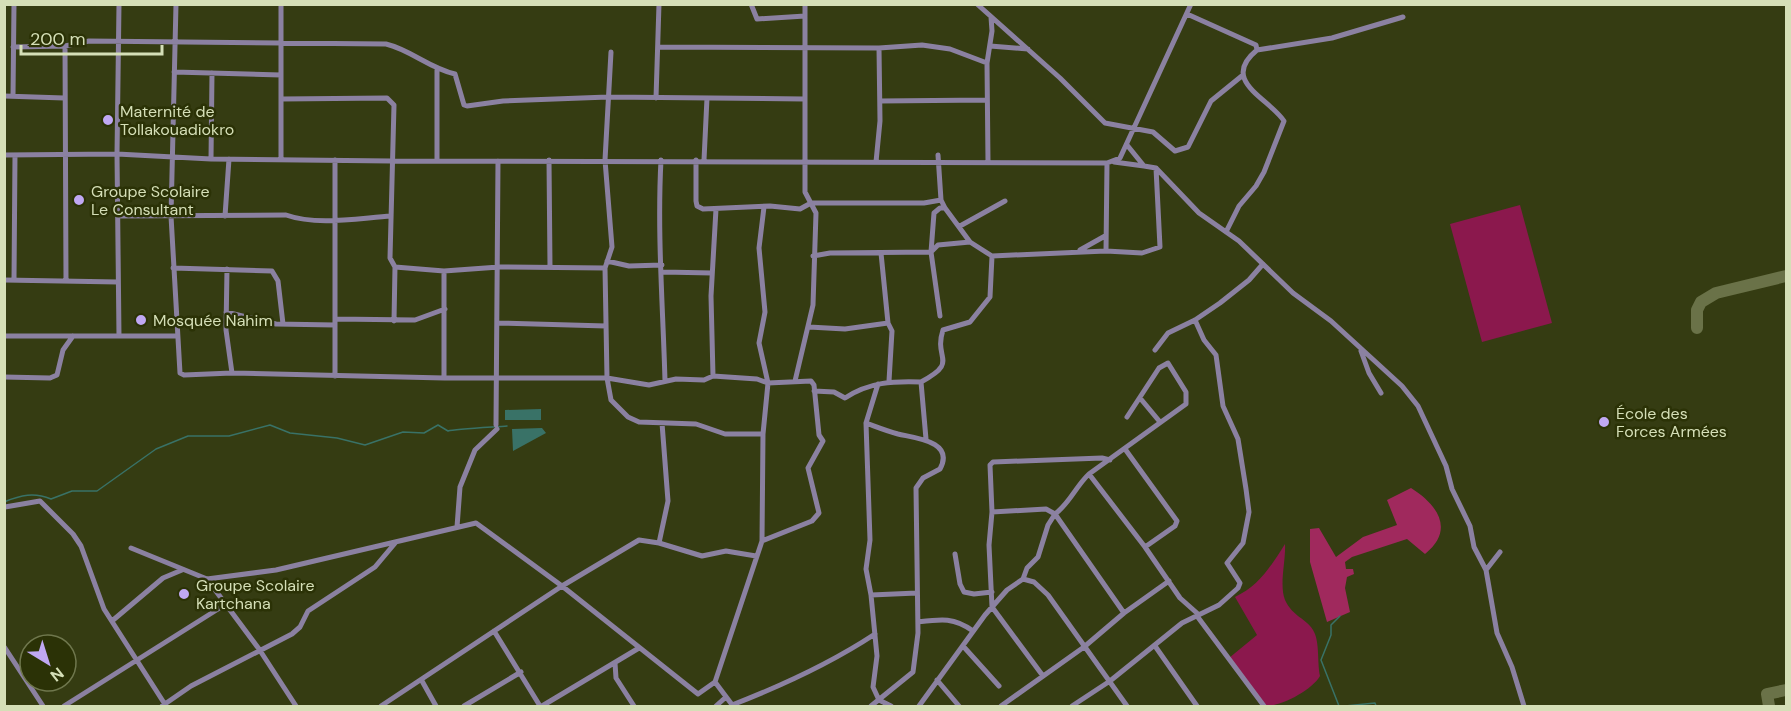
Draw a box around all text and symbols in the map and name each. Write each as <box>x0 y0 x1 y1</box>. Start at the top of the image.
scale bar <box>21 18 162 56</box>
text: 200 m <box>30 27 86 51</box>
place label: Maternité de Tollakouadiokro <box>120 101 234 140</box>
marker: Maternité de Tollakouadiokro <box>101 113 115 127</box>
place label: Groupe Scolaire Le Consultant <box>91 181 210 220</box>
marker: Groupe Scolaire Le Consultant <box>72 193 86 207</box>
place label: Mosquée Nahim <box>153 310 273 331</box>
marker: Mosquée Nahim <box>134 313 148 327</box>
place label: École des Forces Armées <box>1616 403 1727 442</box>
marker: École des Forces Armées <box>1597 415 1611 429</box>
place label: Groupe Scolaire Kartchana <box>196 575 315 614</box>
marker: Groupe Scolaire Kartchana <box>177 587 191 601</box>
north arrow <box>18 633 78 693</box>
text: N <box>46 663 68 686</box>

